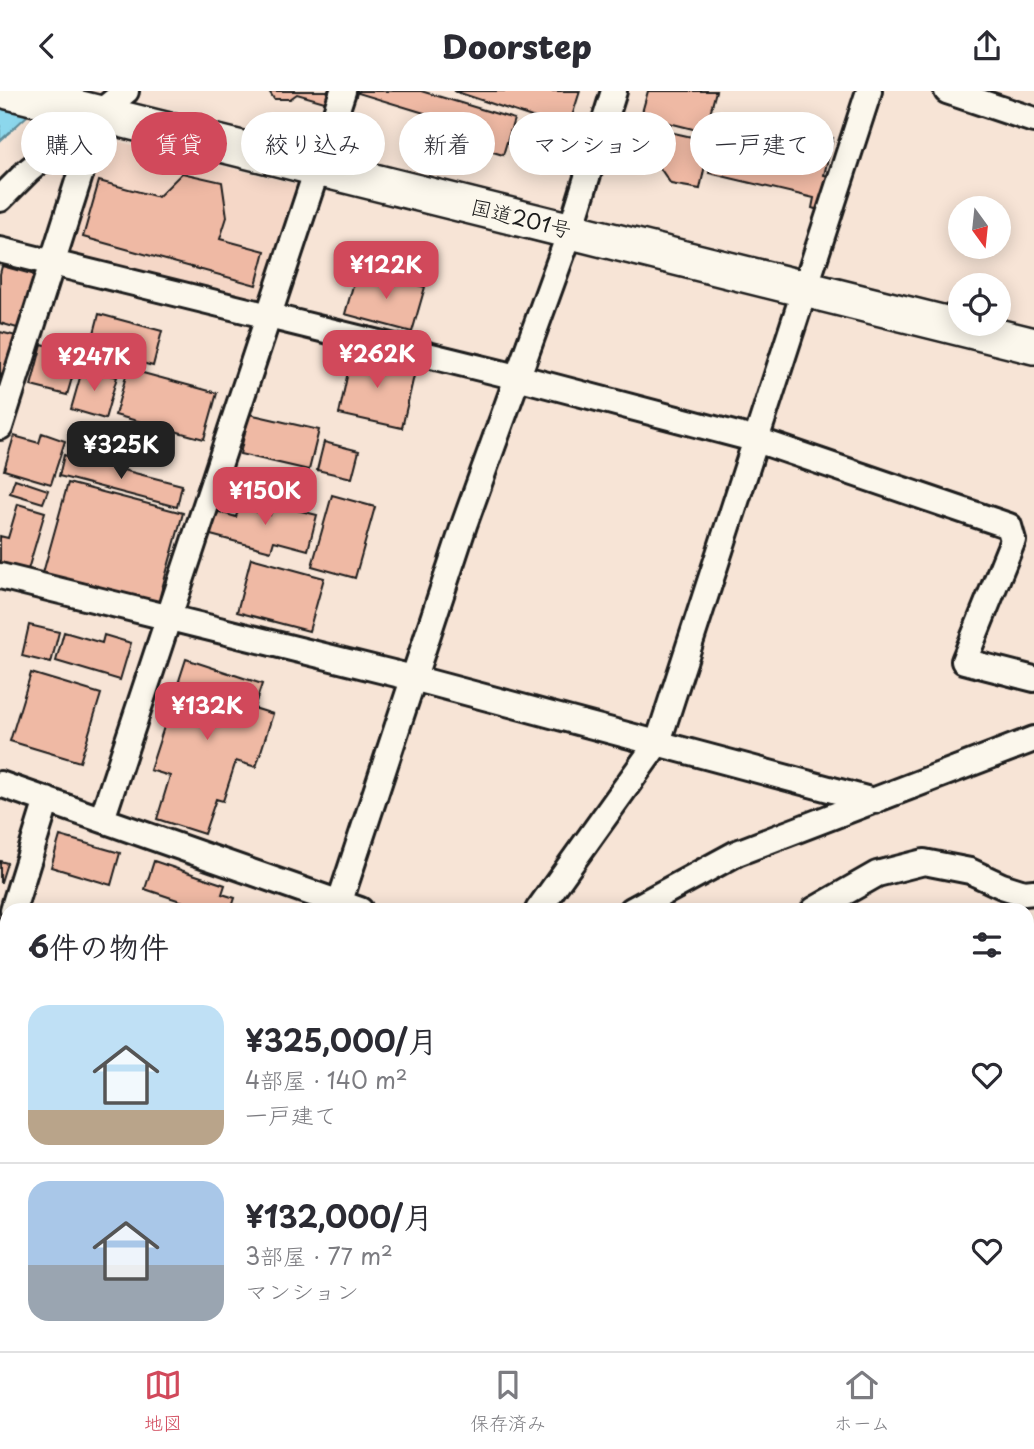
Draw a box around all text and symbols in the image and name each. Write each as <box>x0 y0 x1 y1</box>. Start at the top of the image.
text: Doorstep <box>442 22 592 70</box>
icon: back <box>28 27 66 65</box>
icon: share <box>968 27 1006 65</box>
chip: 購入 <box>21 112 117 175</box>
chip: 賃貸 <box>131 112 227 175</box>
chip: 絞り込み <box>241 112 385 175</box>
chip: 新着 <box>399 112 495 175</box>
chip: マンション <box>509 112 676 175</box>
chip: 一戸建て <box>690 112 834 175</box>
street label: 国道201号 <box>468 189 575 245</box>
north arrow <box>948 196 1012 259</box>
map controls <box>948 196 1011 336</box>
pin: ¥122K <box>337 241 435 301</box>
text: ¥122K <box>350 246 422 281</box>
button: locate <box>948 273 1011 336</box>
pin: ¥262K <box>328 331 426 390</box>
pin: ¥247K <box>45 334 143 393</box>
text: ¥262K <box>339 335 415 370</box>
text: ¥247K <box>57 338 131 373</box>
pin: ¥325K <box>72 421 170 481</box>
text: ¥325K <box>83 426 159 461</box>
pin: ¥150K <box>216 467 314 527</box>
text: ¥150K <box>229 472 301 507</box>
pin: ¥132K <box>158 683 256 742</box>
text: ¥132K <box>171 687 243 722</box>
text: 6件の物件 <box>28 923 169 968</box>
icon: filters <box>968 926 1006 964</box>
text: ¥325,000/月 <box>245 1017 438 1062</box>
icon: home <box>84 1033 168 1117</box>
icon: heart <box>968 1056 1006 1094</box>
text: 4部屋 · 140 m² <box>245 1062 408 1097</box>
text: 一戸建て <box>245 1097 337 1132</box>
text: ¥132,000/月 <box>245 1193 433 1238</box>
icon: home <box>84 1209 168 1293</box>
icon: heart <box>968 1232 1006 1270</box>
text: 3部屋 · 77 m² <box>245 1238 393 1273</box>
text: マンション <box>245 1273 359 1308</box>
tab: 地図 <box>144 1366 182 1436</box>
tab: 保存済み <box>470 1366 546 1436</box>
tab: ホーム <box>834 1366 890 1436</box>

